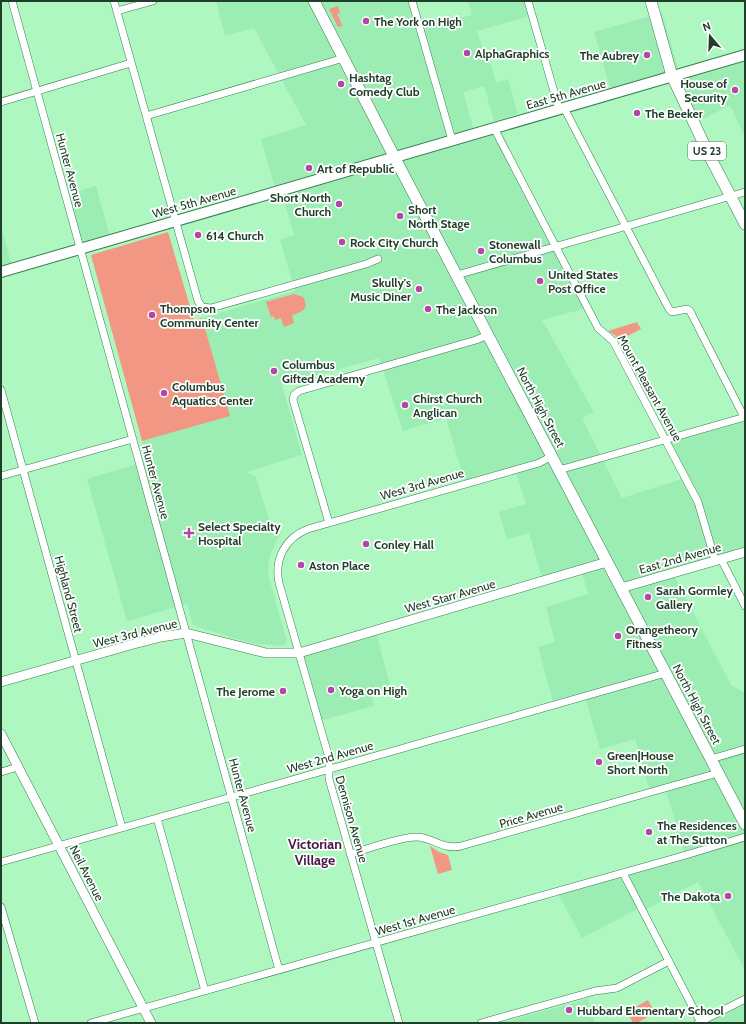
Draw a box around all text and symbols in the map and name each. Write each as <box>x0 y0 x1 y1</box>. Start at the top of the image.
place label: The York on High <box>374 14 462 29</box>
marker: The York on High <box>361 16 371 26</box>
north arrow <box>690 16 730 56</box>
text: N <box>701 19 713 34</box>
place label: AlphaGraphics <box>475 46 549 61</box>
marker: AlphaGraphics <box>462 48 472 58</box>
place label: The Aubrey <box>580 48 640 63</box>
marker: The Aubrey <box>642 50 652 60</box>
place label: Hashtag Comedy Club <box>349 70 420 99</box>
street label: East 5th Avenue <box>525 76 607 112</box>
place label: House of Security <box>680 76 728 105</box>
marker: Hashtag Comedy Club <box>336 79 346 89</box>
marker: House of Security <box>730 85 740 95</box>
place label: The Beeker <box>645 106 703 121</box>
marker: The Beeker <box>632 108 642 118</box>
street label: Hunter Avenue <box>53 131 87 209</box>
road number: US 23 <box>688 142 726 160</box>
place label: Art of Republic <box>317 161 395 176</box>
marker: Art of Republic <box>304 163 314 173</box>
street label: West 5th Avenue <box>150 183 238 221</box>
place label: Short North Church <box>270 190 331 219</box>
marker: Short North Church <box>334 199 344 209</box>
place label: Short North Stage <box>408 202 470 231</box>
marker: Short North Stage <box>395 211 405 221</box>
place label: 614 Church <box>206 228 264 243</box>
marker: 614 Church <box>193 230 203 240</box>
place label: Rock City Church <box>350 235 438 250</box>
marker: Rock City Church <box>337 237 347 247</box>
place label: Stonewall Columbus <box>489 237 542 266</box>
marker: Stonewall Columbus <box>476 246 486 256</box>
place label: United States Post Office <box>548 267 618 296</box>
place label: Skully's Music Diner <box>350 275 411 304</box>
marker: United States Post Office <box>535 276 545 286</box>
marker: Skully's Music Diner <box>414 284 424 294</box>
place label: Thompson Community Center <box>160 301 258 330</box>
place label: The Jackson <box>436 302 497 317</box>
marker: The Jackson <box>423 304 433 314</box>
marker: Thompson Community Center <box>147 310 157 320</box>
street label: Mount Pleasant Avenue <box>614 332 686 444</box>
place label: Columbus Gifted Academy <box>282 357 366 386</box>
street label: North High Street <box>514 364 568 450</box>
marker: Columbus Gifted Academy <box>269 366 279 376</box>
place label: Columbus Aquatics Center <box>172 379 253 408</box>
marker: Columbus Aquatics Center <box>159 388 169 398</box>
place label: Chirst Church Anglican <box>413 391 482 420</box>
marker: Chirst Church Anglican <box>400 400 410 410</box>
street label: Hunter Avenue <box>139 443 173 521</box>
street label: West 3rd Avenue <box>378 465 466 503</box>
place label: Select Specialty Hospital <box>198 519 281 548</box>
marker: Select Specialty Hospital <box>183 527 195 539</box>
place label: Conley Hall <box>374 537 434 552</box>
marker: Conley Hall <box>361 539 371 549</box>
street label: East 2nd Avenue <box>637 539 723 577</box>
street label: Highland Street <box>52 554 86 634</box>
place label: Aston Place <box>309 558 370 573</box>
marker: Aston Place <box>296 560 306 570</box>
street label: West Starr Avenue <box>403 576 497 616</box>
place label: Sarah Gormley Gallery <box>656 583 733 612</box>
marker: Sarah Gormley Gallery <box>643 592 653 602</box>
street label: West 3rd Avenue <box>91 615 179 651</box>
place label: Orangetheory Fitness <box>626 622 698 651</box>
marker: Orangetheory Fitness <box>613 631 623 641</box>
street label: North High Street <box>670 661 724 747</box>
place label: Yoga on High <box>338 683 407 698</box>
place label: The Jerome <box>216 684 275 699</box>
marker: Yoga on High <box>326 685 336 695</box>
marker: The Jerome <box>278 686 288 696</box>
street label: West 2nd Avenue <box>285 738 375 776</box>
place label: Green|House Short North <box>607 748 674 777</box>
street label: Hunter Avenue <box>226 756 260 834</box>
marker: Green|House Short North <box>594 757 604 767</box>
street label: Dennison Avenue <box>332 774 372 864</box>
street label: Price Avenue <box>498 799 564 831</box>
place label: The Residences at The Sutton <box>657 818 737 847</box>
marker: The Residences at The Sutton <box>644 827 654 837</box>
district label: Victorian Village <box>288 835 342 869</box>
street label: Neil Avenue <box>67 843 107 903</box>
place label: The Dakota <box>661 889 720 904</box>
marker: The Dakota <box>723 891 733 901</box>
street label: West 1st Avenue <box>373 901 457 939</box>
place label: Hubbard Elementary School <box>577 1003 724 1018</box>
marker: Hubbard Elementary School <box>564 1005 574 1015</box>

